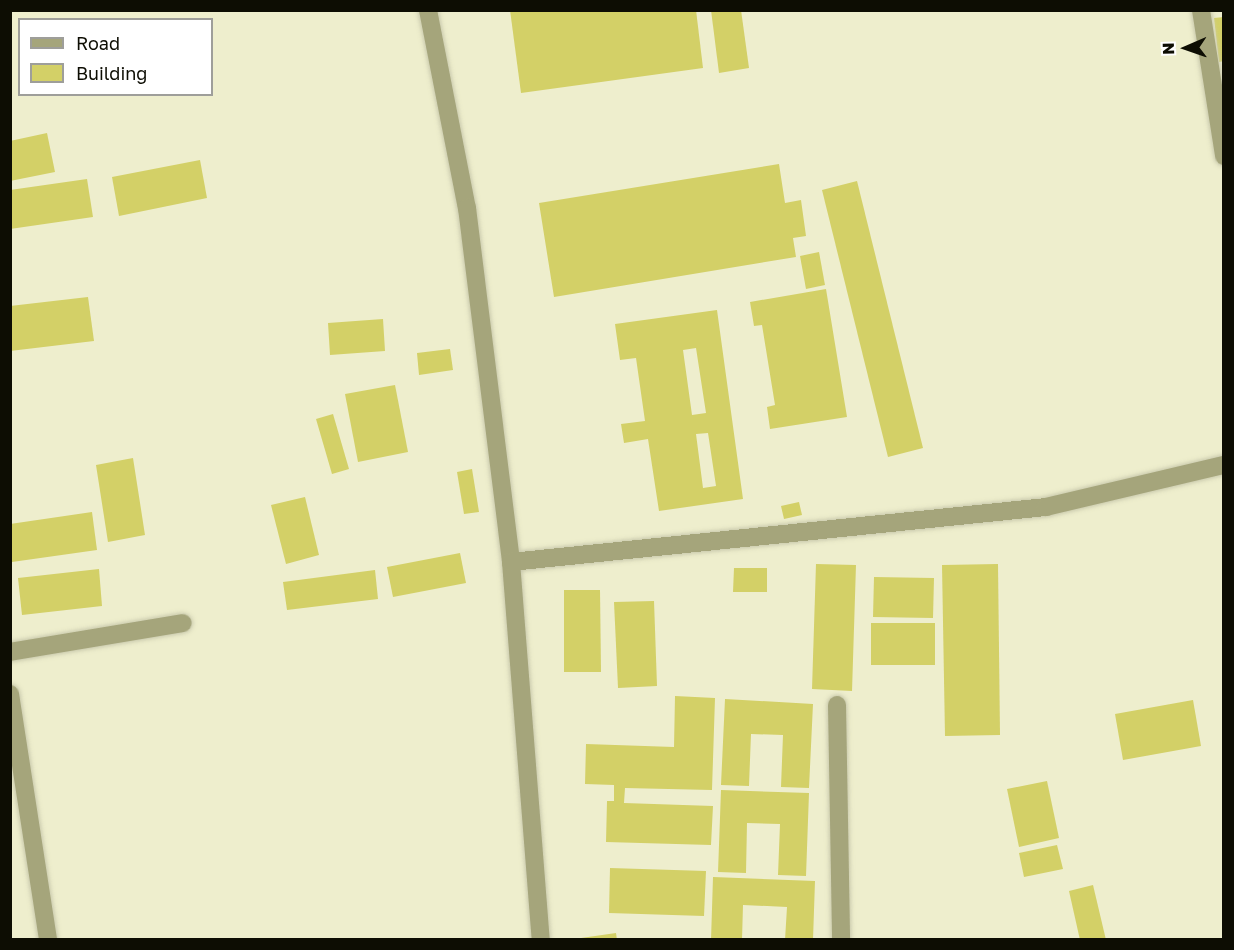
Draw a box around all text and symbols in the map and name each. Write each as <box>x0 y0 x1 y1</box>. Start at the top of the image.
legend <box>18 18 213 96</box>
north arrow <box>1156 18 1216 78</box>
text: Road <box>76 32 120 54</box>
text: N <box>1158 42 1178 55</box>
text: Building <box>76 62 147 84</box>

